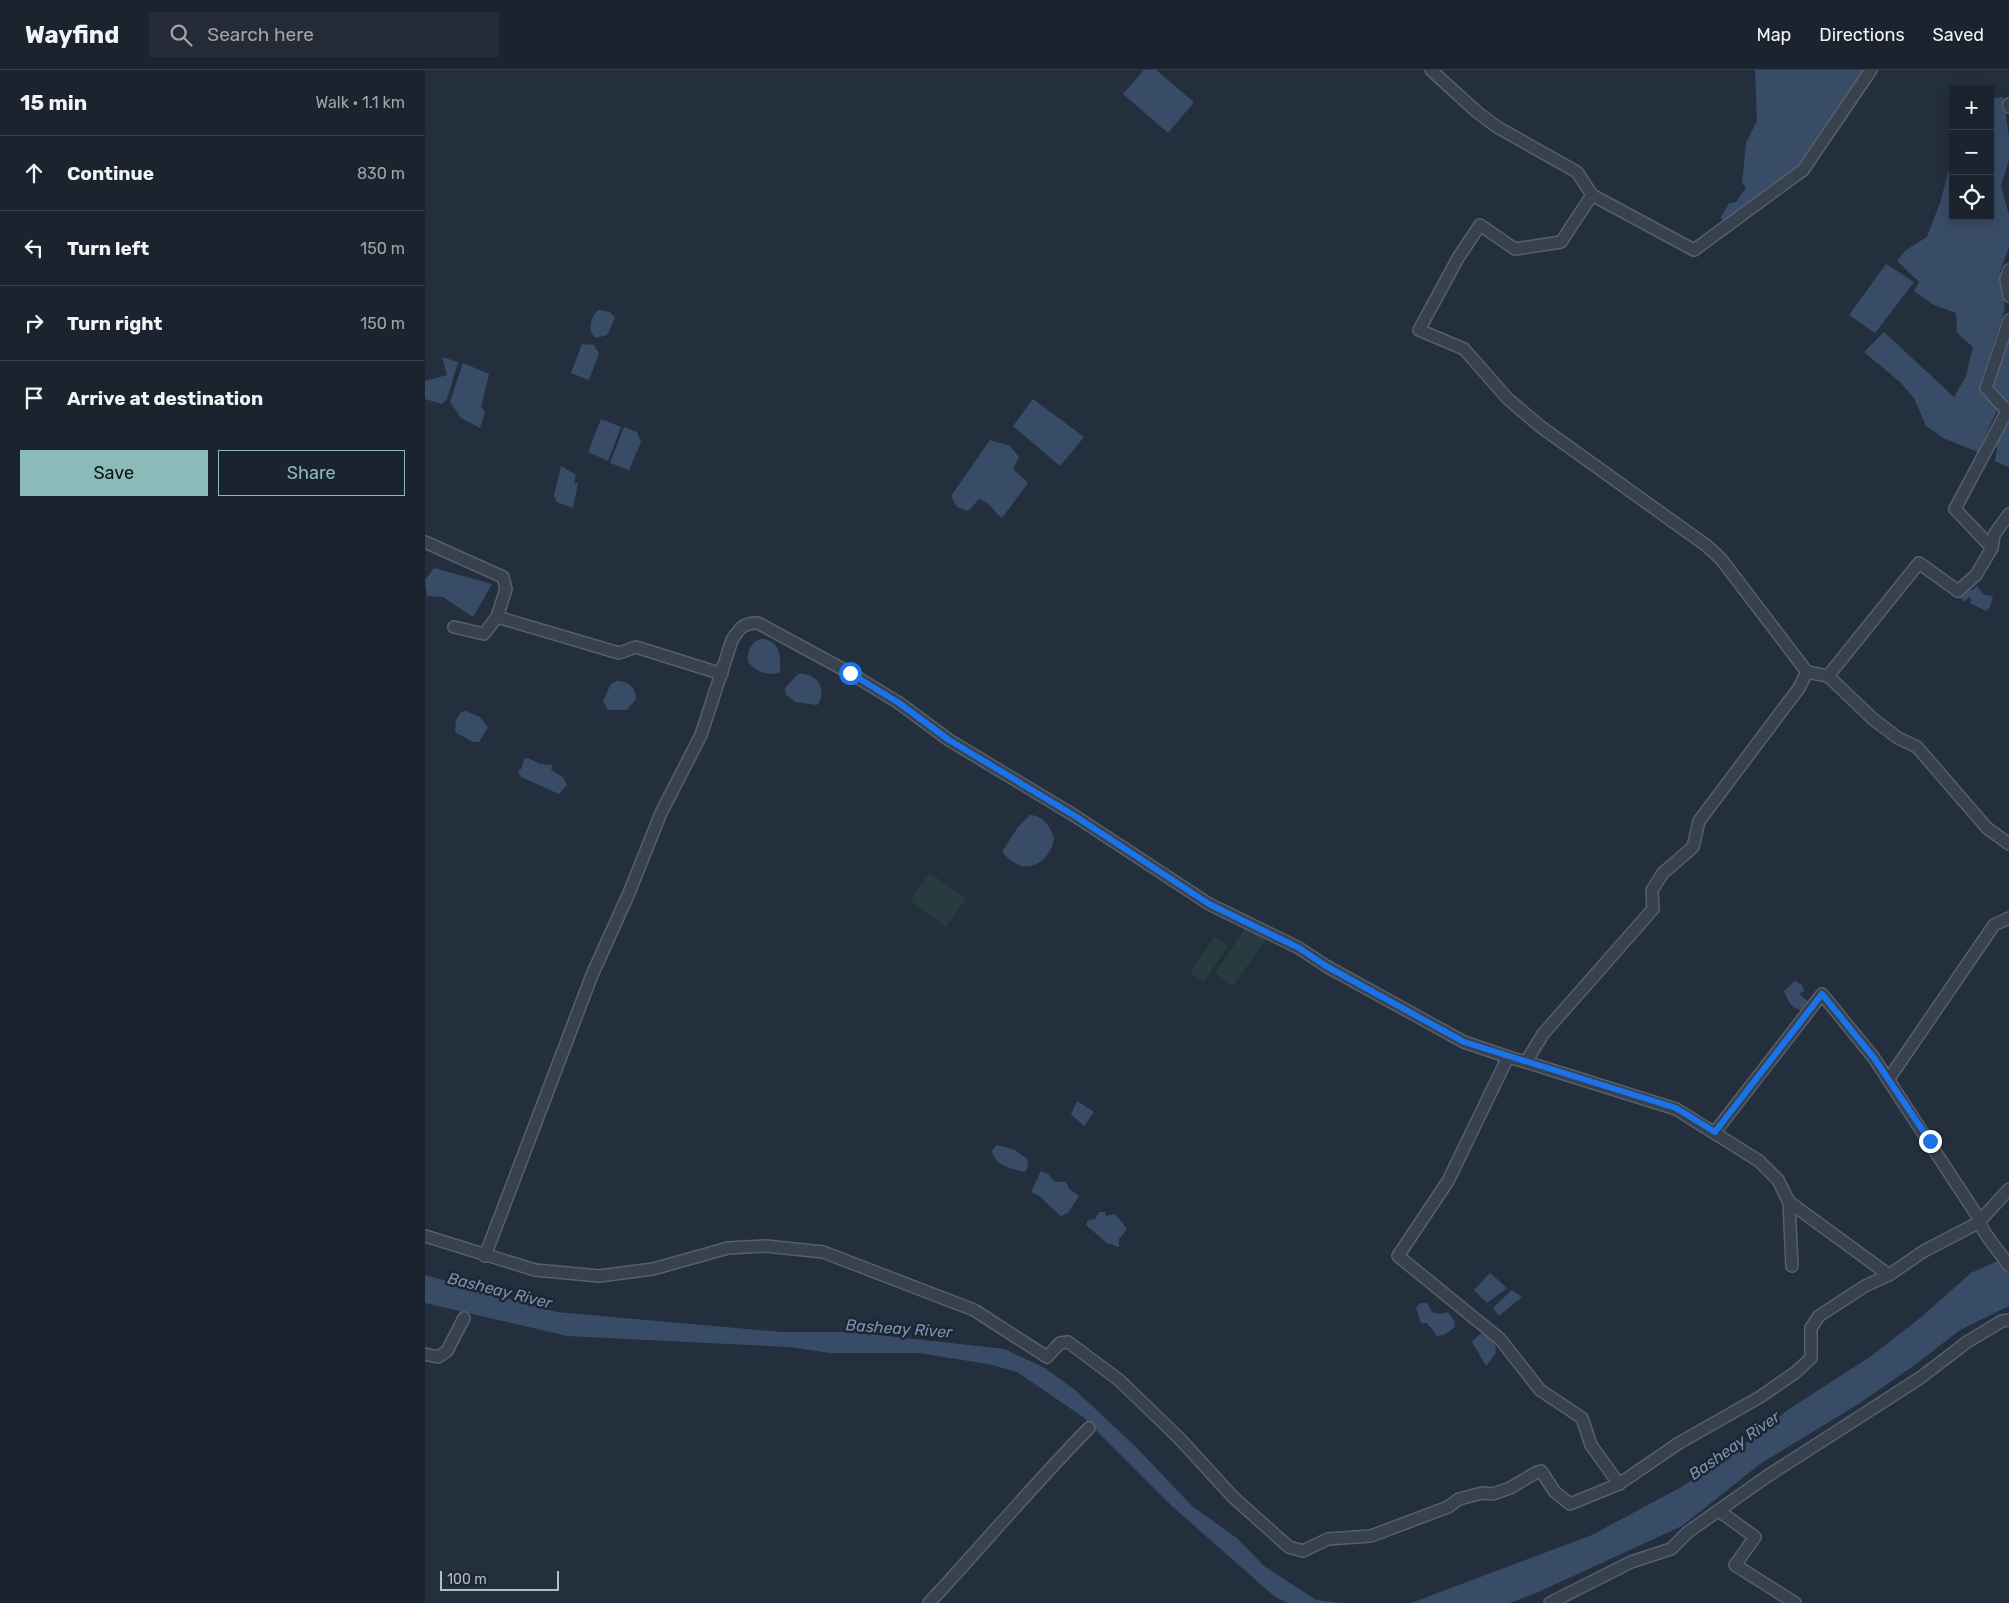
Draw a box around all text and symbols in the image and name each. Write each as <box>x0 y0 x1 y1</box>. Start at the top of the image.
search box <box>149 12 499 57</box>
text: Wayfind <box>25 21 119 49</box>
icon: search <box>167 21 195 49</box>
text: Search here <box>207 23 314 46</box>
text: Map <box>1756 24 1791 46</box>
text: Directions <box>1819 24 1905 46</box>
text: Saved <box>1933 24 1984 46</box>
map controls <box>1949 85 1994 220</box>
button: + <box>1949 85 1994 130</box>
text: 15 min <box>20 90 87 115</box>
text: Walk · 1.1 km <box>316 93 405 112</box>
button: − <box>1949 130 1994 175</box>
icon: ahead <box>20 159 48 187</box>
text: Continue <box>67 162 154 185</box>
text: 830 m <box>357 164 405 183</box>
button: locate <box>1949 175 1994 220</box>
icon: left <box>20 234 48 262</box>
text: Turn left <box>67 237 149 260</box>
text: 150 m <box>360 239 405 258</box>
icon: right <box>20 309 48 337</box>
text: Turn right <box>67 312 162 335</box>
text: 150 m <box>360 314 405 333</box>
icon: arrive <box>20 384 48 412</box>
text: Arrive at destination <box>67 387 263 410</box>
button: Save <box>20 450 208 496</box>
button: Share <box>218 450 405 496</box>
route start <box>839 662 862 685</box>
route end <box>1919 1130 1942 1153</box>
water label: Basheay River <box>446 1268 555 1313</box>
water label: Basheay River <box>845 1315 954 1342</box>
water label: Basheay River <box>1685 1407 1784 1484</box>
scale bar <box>440 1568 559 1591</box>
text: 100 m <box>447 1571 487 1588</box>

